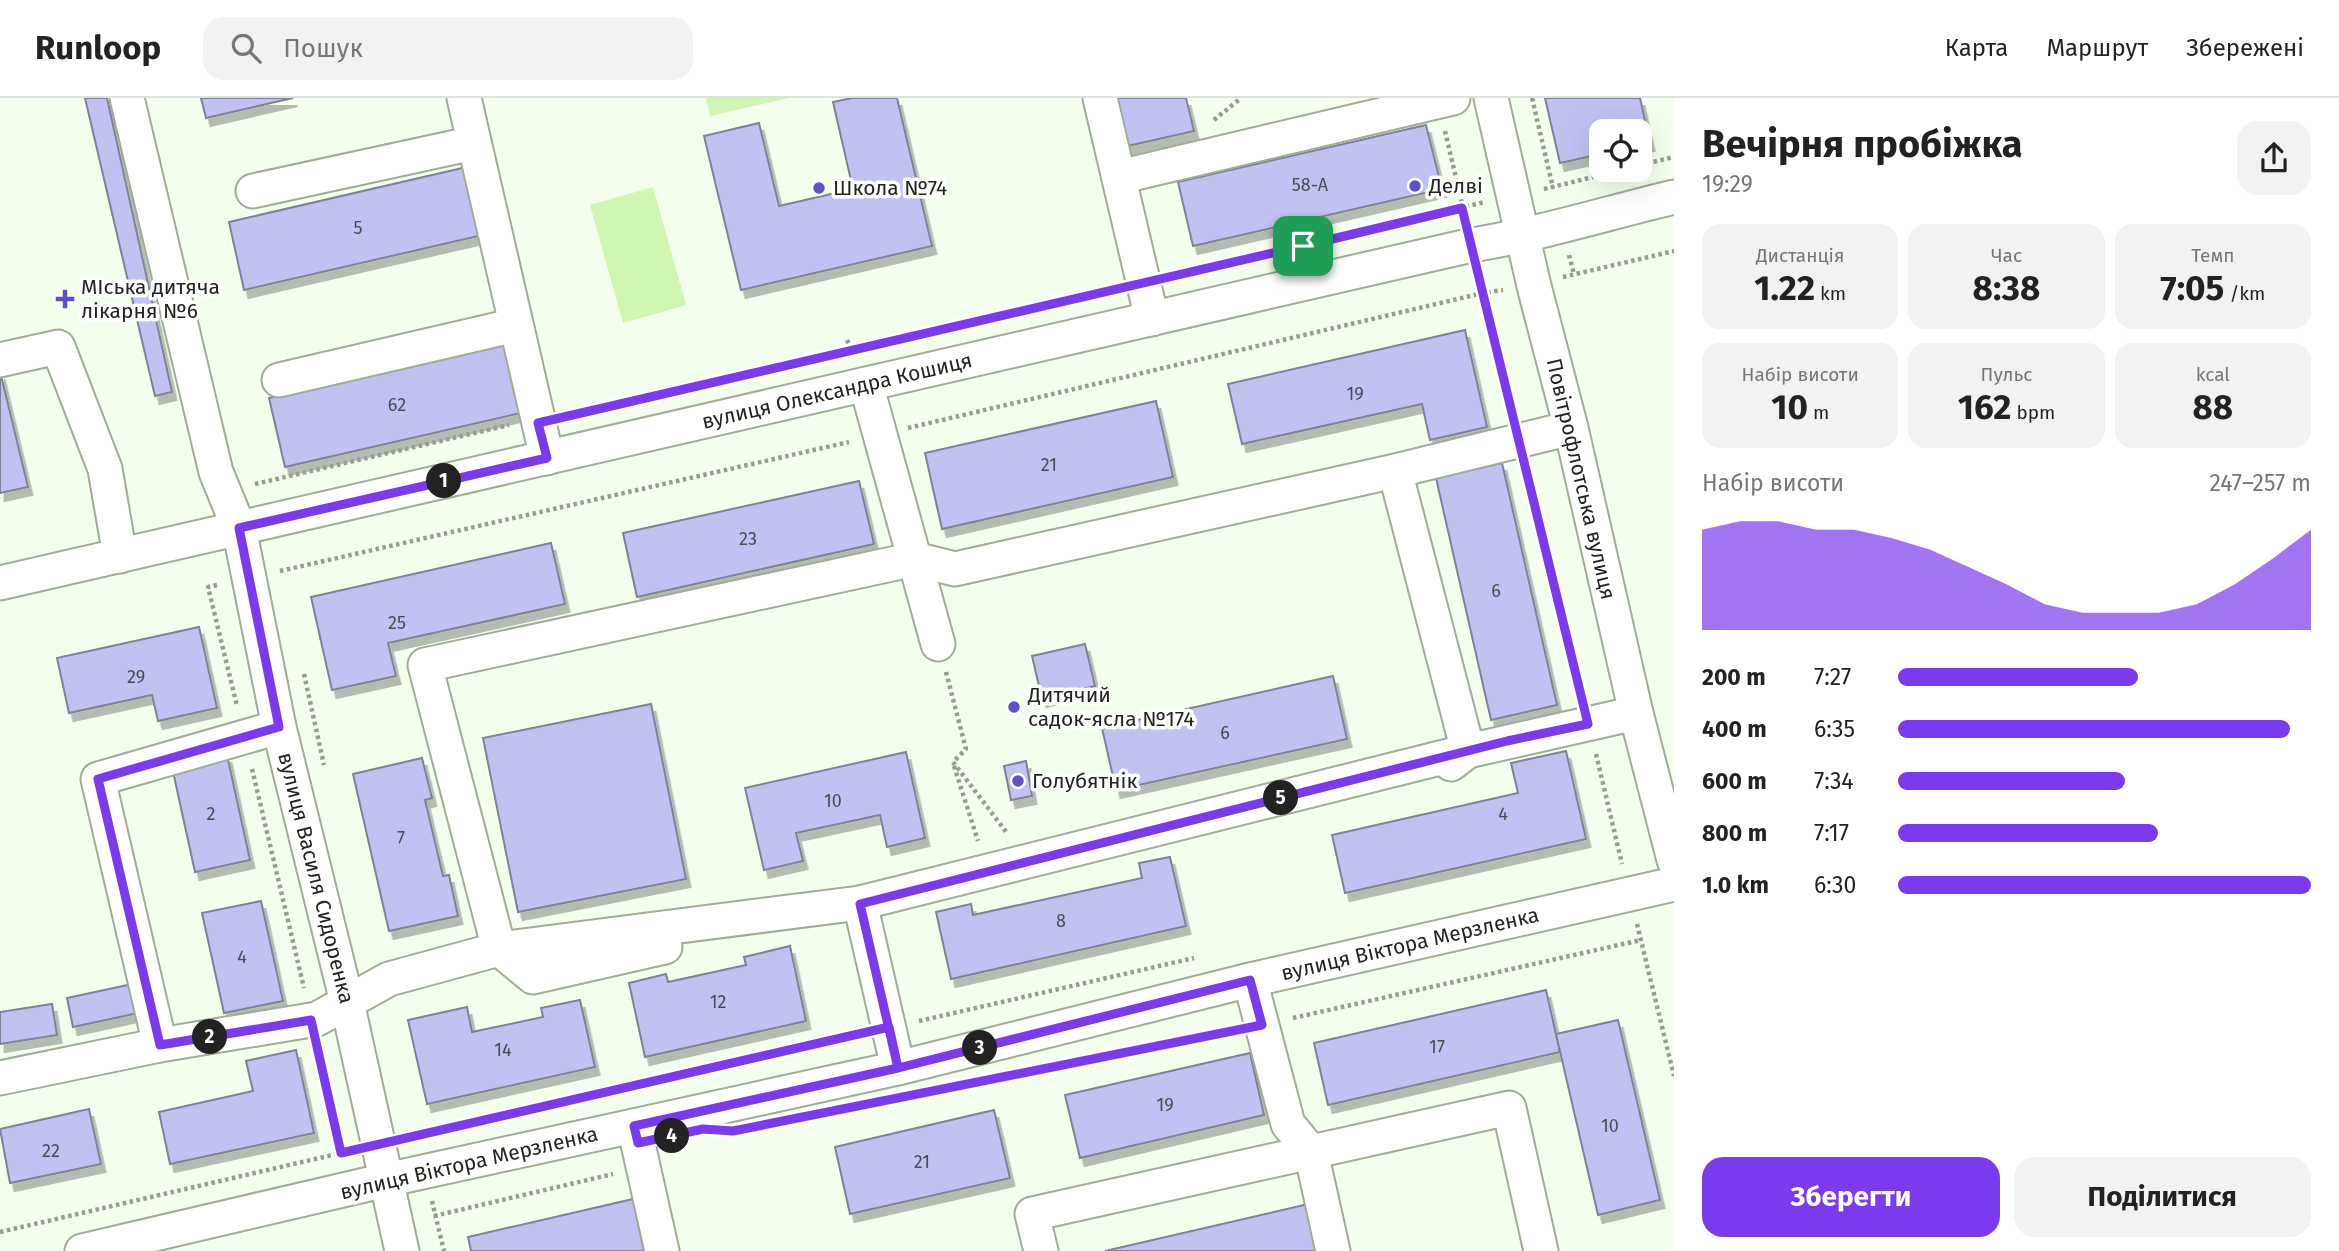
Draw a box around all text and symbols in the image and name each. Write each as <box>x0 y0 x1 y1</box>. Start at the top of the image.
search box <box>203 17 693 80</box>
text: Runloop <box>35 28 161 68</box>
icon: search <box>227 29 265 67</box>
text: Пошук <box>283 33 363 64</box>
text: Карта <box>1945 34 2008 62</box>
text: Маршрут <box>2046 34 2148 62</box>
text: Збережені <box>2186 34 2304 62</box>
map controls <box>1589 119 1652 182</box>
button: locate <box>1589 119 1652 182</box>
text: Вечірня пробіжка <box>1702 121 2023 167</box>
button: share <box>2237 121 2311 195</box>
text: 19:29 <box>1702 170 1753 198</box>
place label: Делві <box>1428 173 1483 199</box>
house number: 58-А <box>1292 174 1329 196</box>
place label: Школа №74 <box>833 175 947 201</box>
marker: Делві <box>1407 178 1423 194</box>
marker: Школа №74 <box>811 180 827 196</box>
pin <box>1273 216 1333 276</box>
house number: 5 <box>353 217 363 239</box>
icon: arrive <box>1284 227 1322 265</box>
text: Дистанція <box>1756 244 1844 267</box>
text: Час <box>1991 244 2022 267</box>
text: Темп <box>2191 244 2234 267</box>
text: 1.22 <box>1754 267 1815 309</box>
text: 8:38 <box>1973 267 2040 309</box>
text: 7:05 <box>2160 267 2224 309</box>
place label: МІська дитяча лікарня №6 <box>81 274 220 324</box>
text: km <box>1815 282 1846 305</box>
text: /km <box>2224 282 2265 305</box>
marker: МІська дитяча лікарня №6 <box>55 289 75 309</box>
street label: вулиця Олександра Кошиця <box>699 347 975 435</box>
street label: Повітрофлотська вулиця <box>1541 356 1621 602</box>
text: Набір висоти <box>1741 363 1859 386</box>
text: Пульс <box>1981 363 2032 386</box>
text: kcal <box>2196 363 2230 386</box>
house number: 19 <box>1346 383 1364 405</box>
text: 10 <box>1771 386 1808 428</box>
text: 162 <box>1958 386 2011 428</box>
text: 88 <box>2192 386 2233 428</box>
house number: 62 <box>388 394 406 416</box>
text: m <box>1808 401 1829 424</box>
text: bpm <box>2011 401 2055 424</box>
house number: 21 <box>1041 454 1057 476</box>
pin: 1 <box>426 464 462 498</box>
text: 1 <box>439 469 448 492</box>
text: Набір висоти <box>1702 469 1844 497</box>
text: 247–257 m <box>2209 469 2311 497</box>
house number: 23 <box>739 528 757 550</box>
house number: 6 <box>1491 580 1501 602</box>
house number: 25 <box>388 612 406 634</box>
text: 200 m <box>1702 663 1766 691</box>
text: 7:27 <box>1814 663 1851 691</box>
house number: 29 <box>127 666 145 688</box>
place label: Дитячий садок-ясла №174 <box>1027 682 1195 732</box>
marker: Дитячий садок-ясла №174 <box>1006 699 1022 715</box>
text: 400 m <box>1702 715 1767 743</box>
text: 6:35 <box>1814 715 1855 743</box>
house number: 6 <box>1220 722 1230 744</box>
street label: вулиця Василя Сидоренка <box>272 750 360 1006</box>
text: 600 m <box>1702 767 1767 795</box>
text: 7:34 <box>1814 767 1854 795</box>
place label: Голубятнік <box>1032 768 1137 794</box>
marker: Голубятнік <box>1010 773 1026 789</box>
pin: 5 <box>1264 780 1298 816</box>
text: 5 <box>1275 786 1286 809</box>
house number: 10 <box>824 790 842 812</box>
house number: 2 <box>207 803 216 825</box>
house number: 4 <box>1498 803 1508 825</box>
text: 800 m <box>1702 819 1767 847</box>
text: 7:17 <box>1814 819 1849 847</box>
house number: 7 <box>397 827 405 849</box>
text: 1.0 km <box>1702 871 1769 899</box>
text: 6:30 <box>1814 871 1856 899</box>
street label: вулиця Віктора Мерзленка <box>1279 902 1541 986</box>
house number: 8 <box>1056 910 1066 932</box>
house number: 4 <box>237 946 247 968</box>
house number: 12 <box>710 991 726 1013</box>
pin: 2 <box>192 1020 228 1054</box>
text: 2 <box>205 1025 214 1048</box>
pin: 3 <box>962 1030 998 1066</box>
text: 3 <box>975 1036 984 1059</box>
house number: 17 <box>1429 1036 1445 1058</box>
house number: 14 <box>494 1039 512 1061</box>
house number: 19 <box>1156 1094 1174 1116</box>
house number: 10 <box>1601 1115 1619 1137</box>
pin: 4 <box>654 1118 690 1154</box>
street label: вулиця Віктора Мерзленка <box>338 1121 600 1205</box>
text: 4 <box>666 1124 677 1147</box>
house number: 22 <box>42 1140 60 1162</box>
house number: 21 <box>914 1151 930 1173</box>
button: Зберегти <box>1702 1157 2000 1237</box>
button: Поділитися <box>2014 1157 2311 1237</box>

